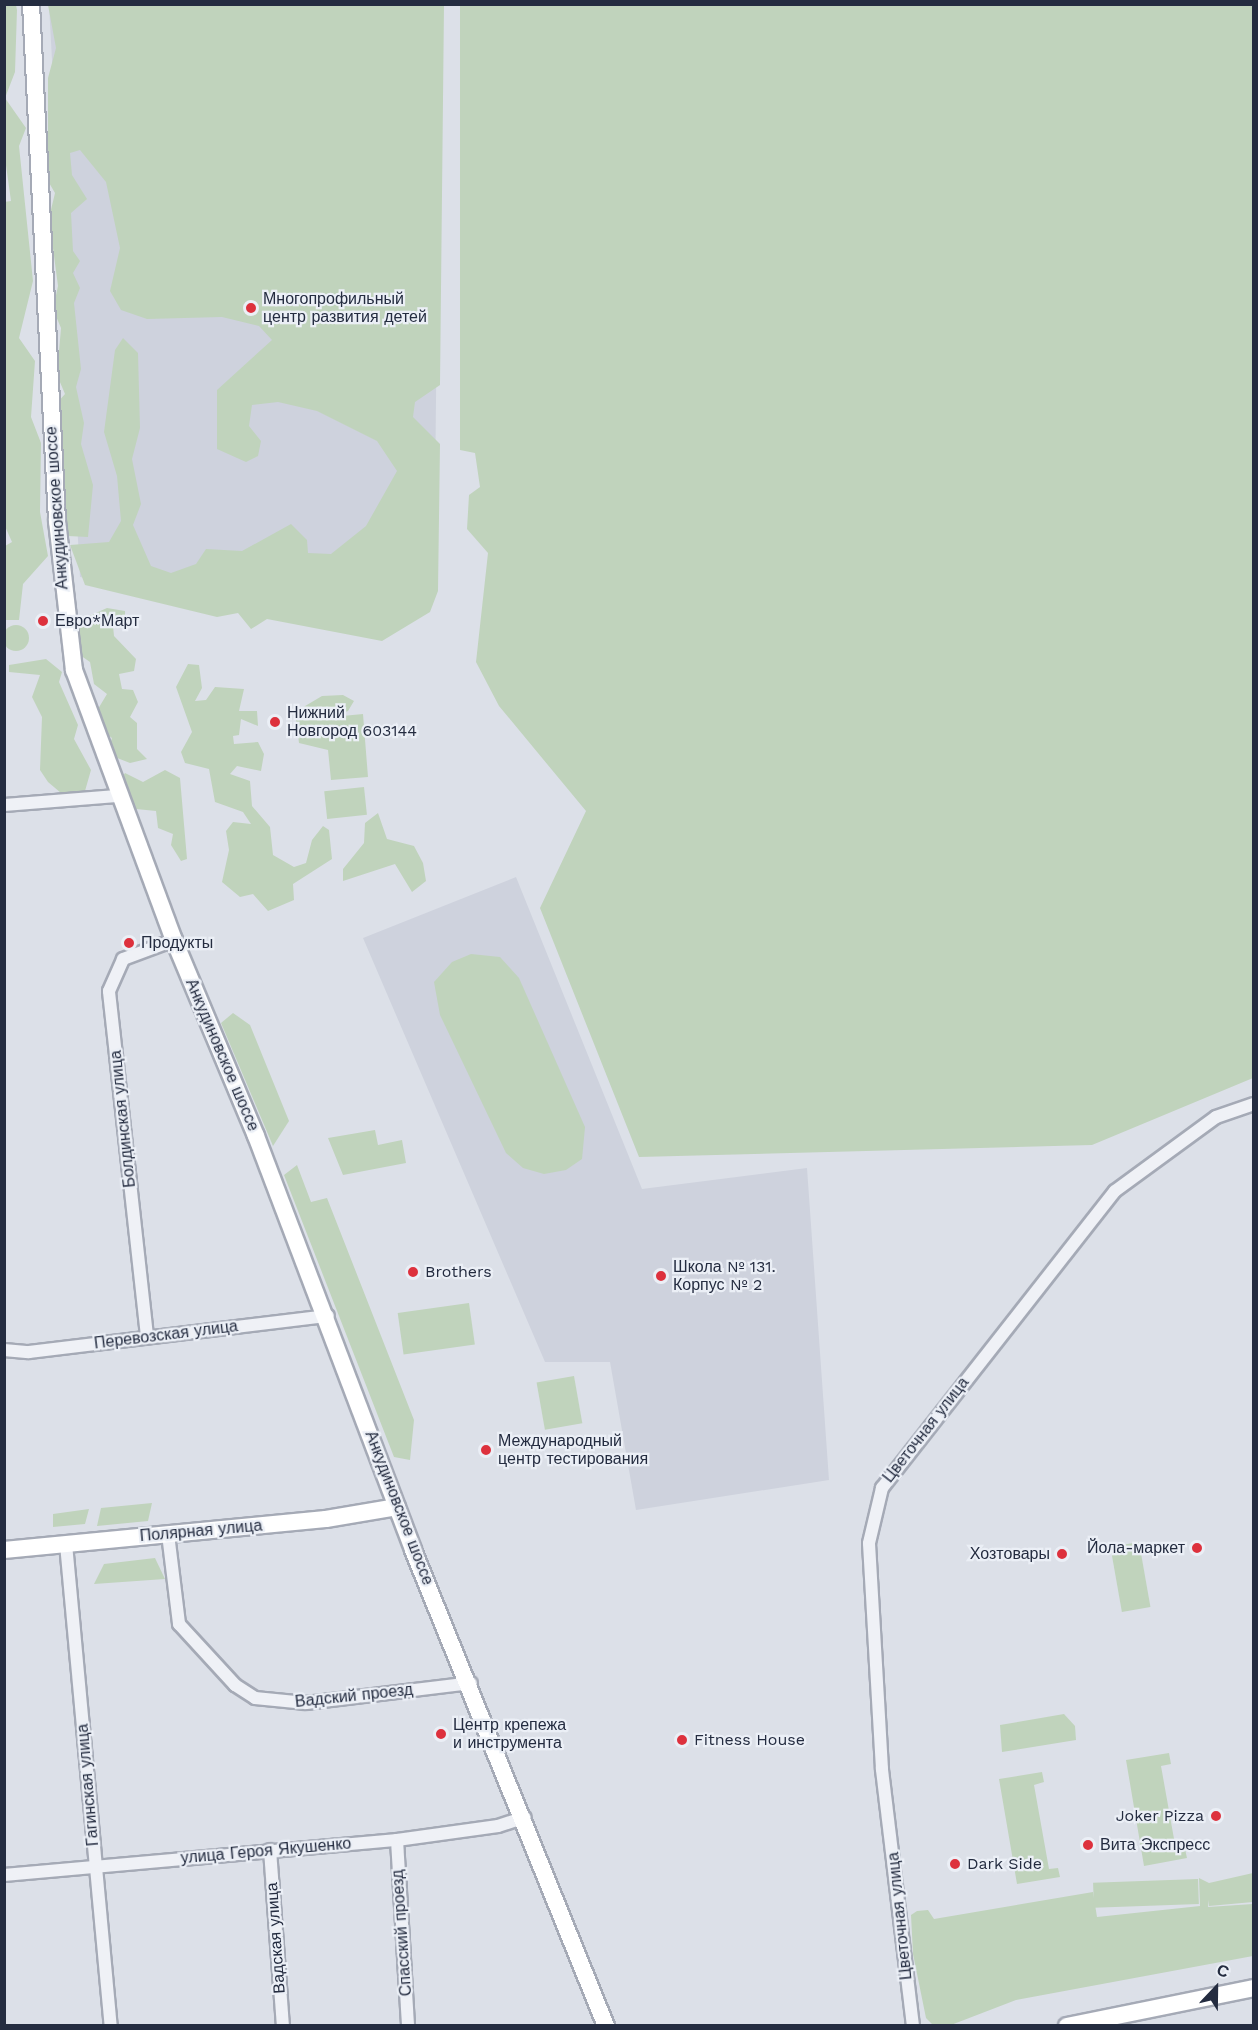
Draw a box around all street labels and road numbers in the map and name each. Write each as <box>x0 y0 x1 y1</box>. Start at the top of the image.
street label: Анкудиновское шоссе <box>42 426 72 590</box>
street label: Анкудиновское шоссе <box>181 976 263 1134</box>
street label: Болдинская улица <box>106 1049 140 1189</box>
street label: Перевозская улица <box>93 1317 239 1353</box>
street label: Цветочная улица <box>879 1374 973 1486</box>
street label: Анкудиновское шоссе <box>361 1428 437 1588</box>
street label: Полярная улица <box>139 1516 263 1546</box>
street label: Вадский проезд <box>294 1680 414 1712</box>
street label: Гагинская улица <box>73 1723 103 1847</box>
street label: улица Героя Якушенко <box>180 1834 352 1868</box>
street label: Цветочная улица <box>884 1851 916 1981</box>
street label: Спасский проезд <box>388 1869 416 1997</box>
street label: Вадская улица <box>263 1882 289 1994</box>

